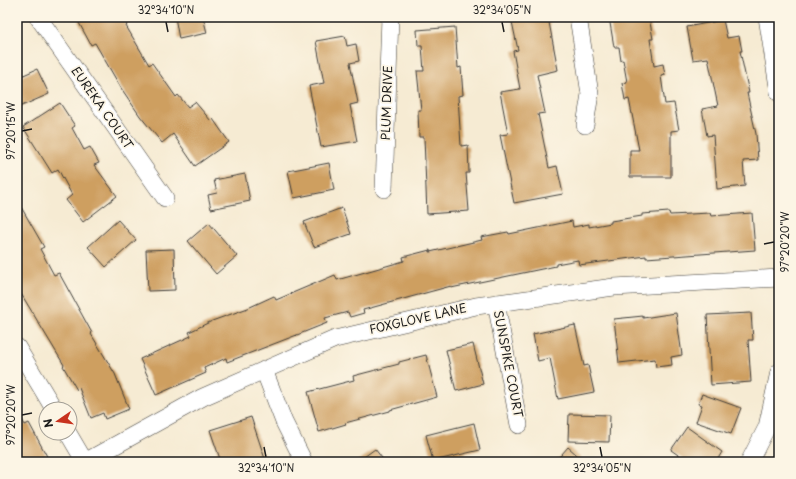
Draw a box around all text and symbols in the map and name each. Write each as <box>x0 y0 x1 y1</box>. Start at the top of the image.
text: 32°34'10"N <box>138 2 195 17</box>
text: 32°34'05"N <box>473 2 531 17</box>
street label: EUREKA COURT <box>67 62 139 153</box>
street label: PLUM DRIVE <box>376 65 396 141</box>
text: 97°20'15"W <box>3 101 18 160</box>
text: 97°20'20"W <box>777 211 792 273</box>
street label: FOXGLOVE LANE <box>367 298 469 338</box>
street label: SUNSPIKE COURT <box>490 309 528 420</box>
text: 97°20'20"W <box>3 384 18 446</box>
north arrow <box>38 401 78 441</box>
text: N <box>38 417 57 430</box>
text: 32°34'10"N <box>238 460 295 475</box>
text: 32°34'05"N <box>573 460 631 475</box>

